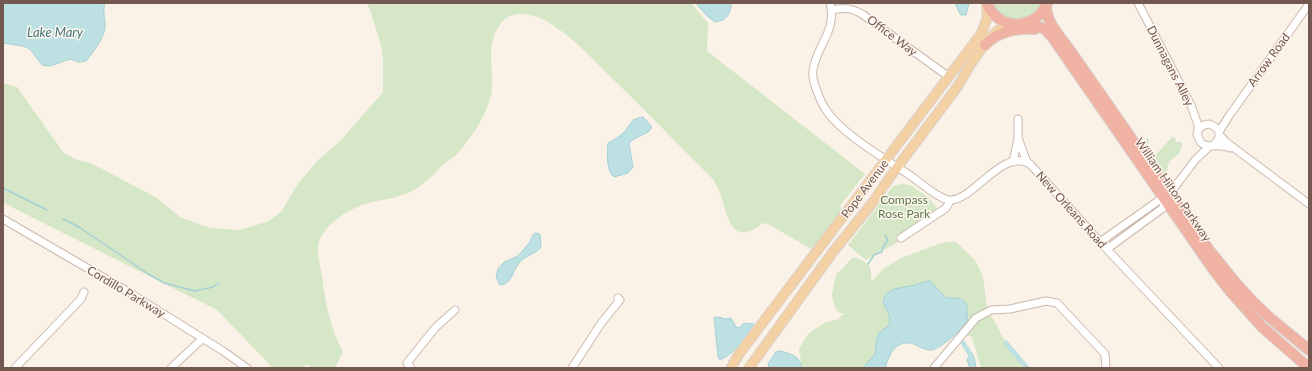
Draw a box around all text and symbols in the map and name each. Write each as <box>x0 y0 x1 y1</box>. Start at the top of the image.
street label: Office Way <box>864 12 920 60</box>
street label: Dunnagans Alley <box>1144 23 1196 109</box>
water label: Lake Mary <box>27 25 83 41</box>
street label: Arrow Road <box>1245 31 1293 89</box>
street label: William Hilton Parkway <box>1132 135 1214 245</box>
street label: Pope Avenue <box>838 157 892 221</box>
street label: New Orleans Road <box>1033 169 1109 251</box>
park label: Compass Rose Park <box>878 193 930 221</box>
street label: Cordillo Parkway <box>84 263 168 321</box>

